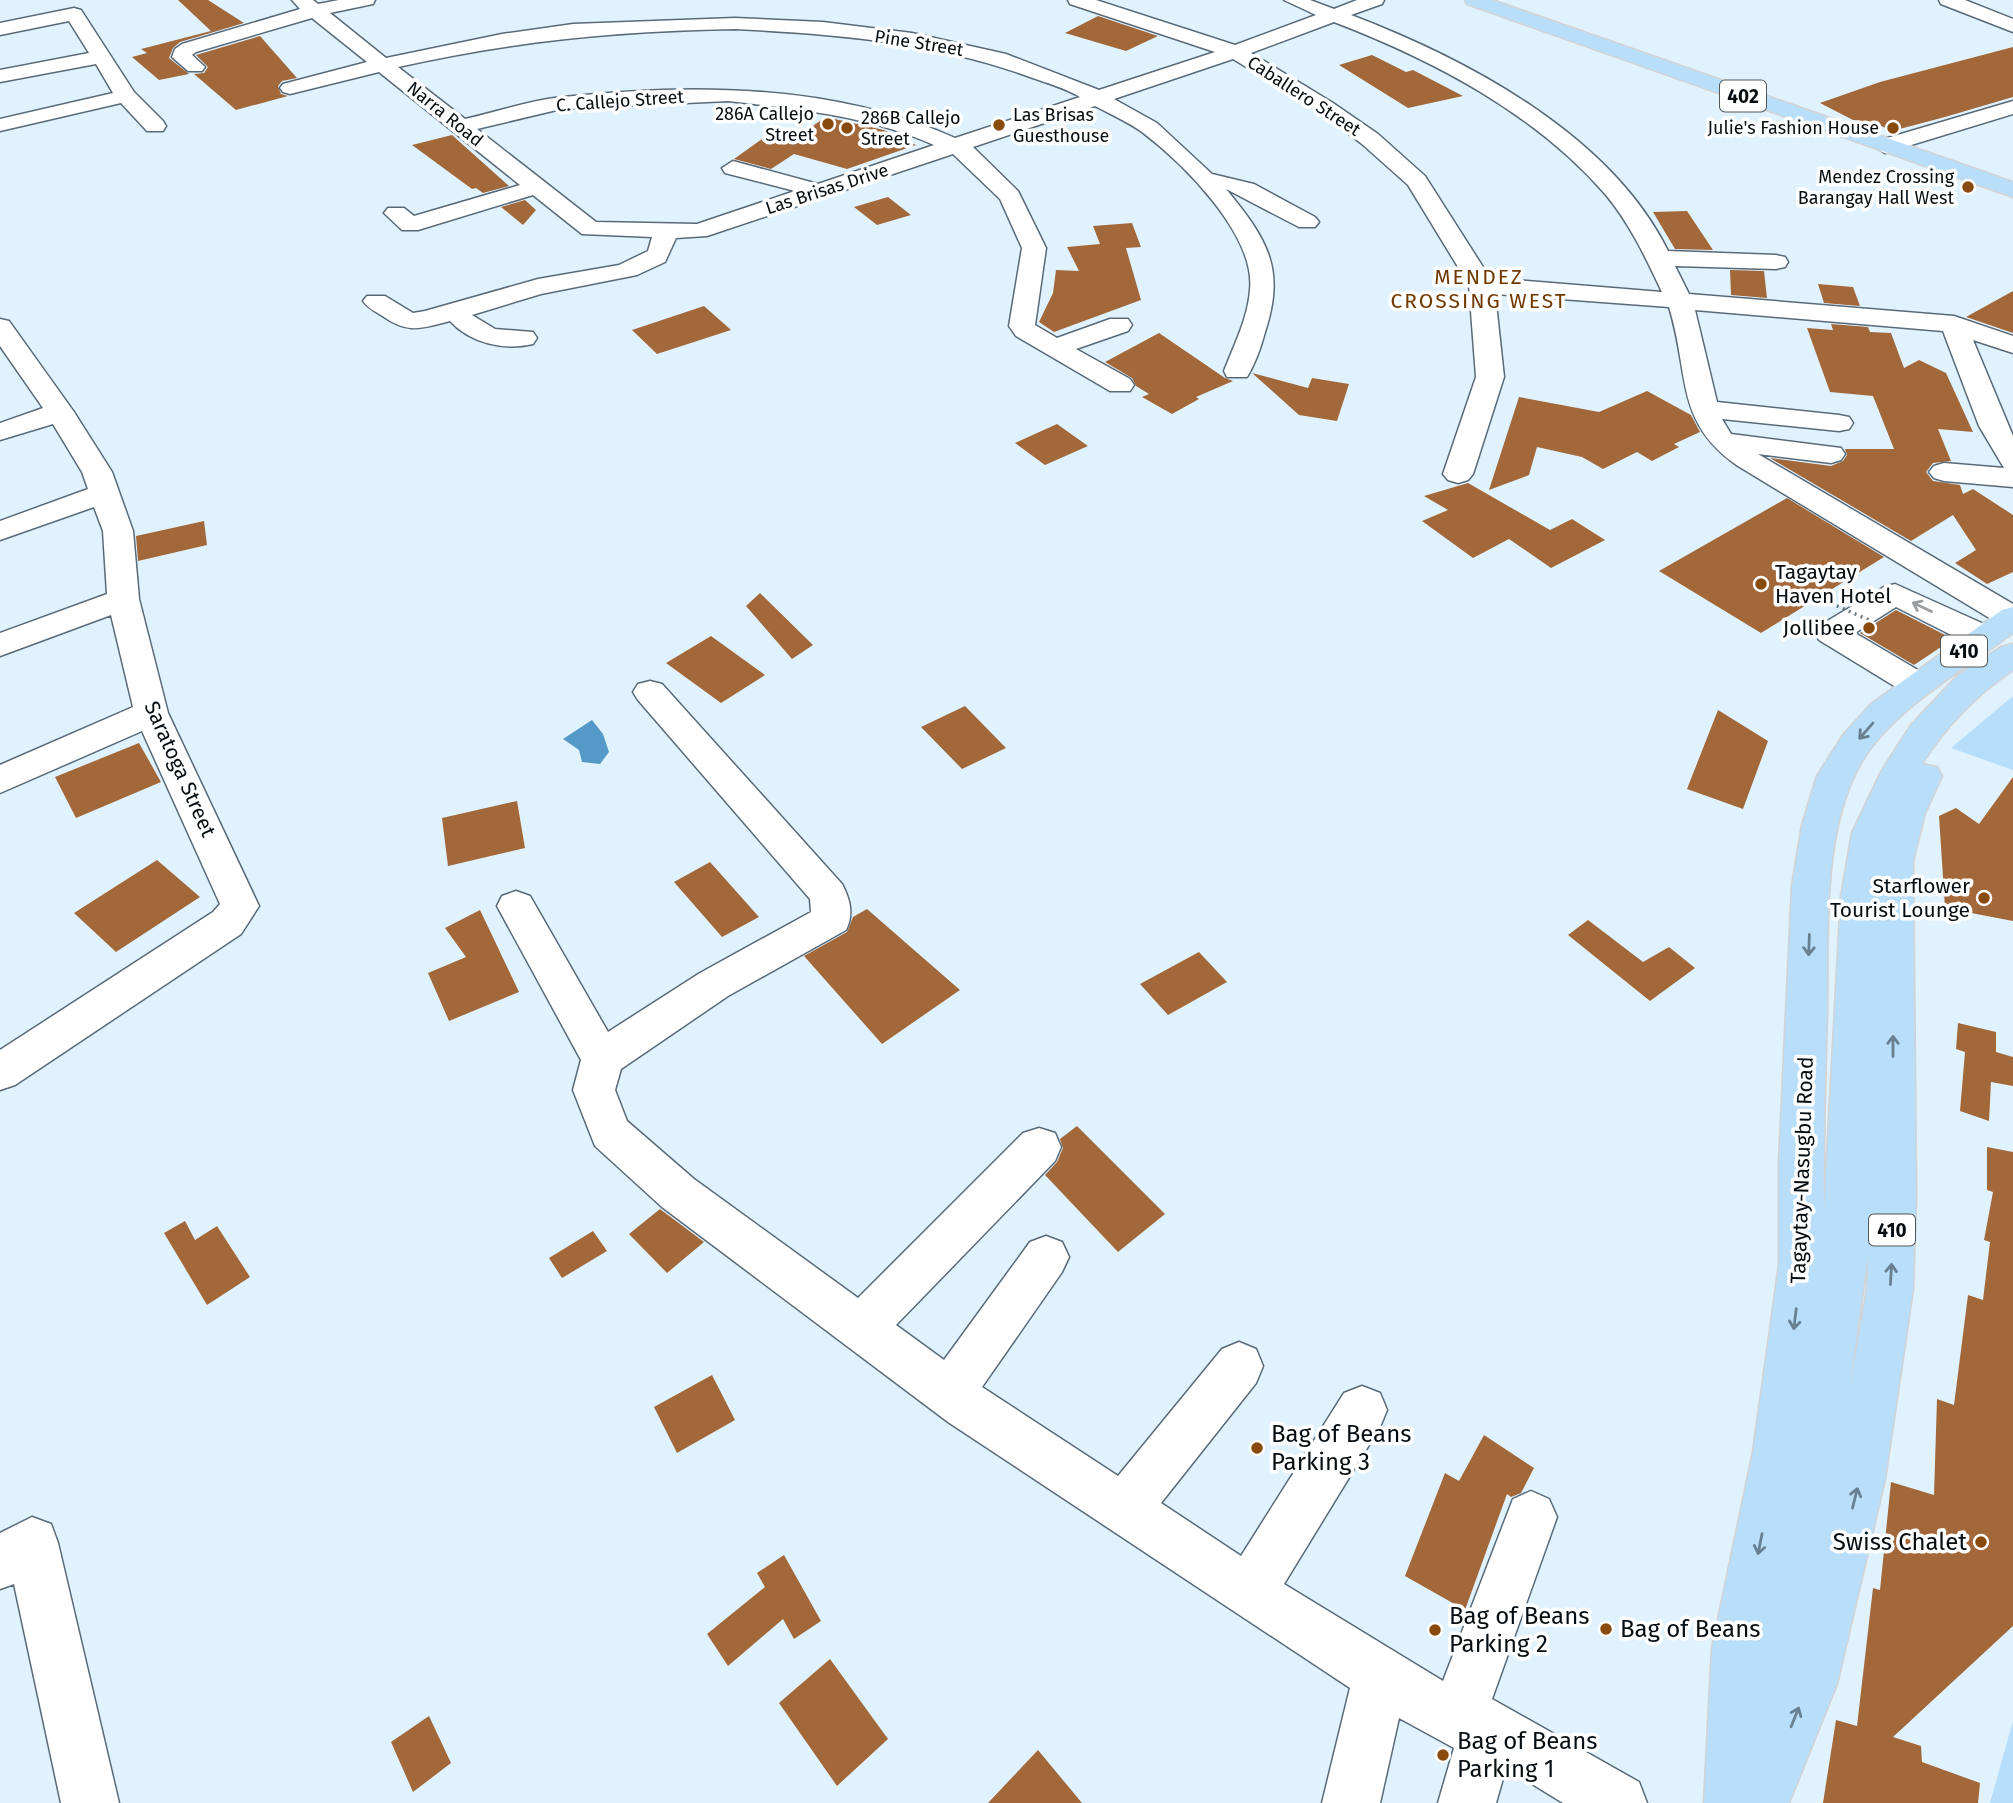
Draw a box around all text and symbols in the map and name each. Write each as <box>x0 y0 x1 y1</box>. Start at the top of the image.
street label: Pine Street <box>873 25 965 61</box>
street label: Caballero Street <box>1243 51 1365 141</box>
street label: Narra Road <box>403 77 487 151</box>
road number: 402 <box>1720 80 1766 111</box>
street label: C. Callejo Street <box>555 86 685 116</box>
place label: 286A Callejo Street <box>715 103 814 146</box>
place label: Las Brisas Guesthouse <box>1013 104 1109 147</box>
place label: 286B Callejo Street <box>861 107 960 150</box>
marker: 286A Callejo Street <box>820 116 836 132</box>
marker: Las Brisas Guesthouse <box>991 117 1007 133</box>
place label: Julie's Fashion House <box>1707 117 1879 139</box>
marker: 286B Callejo Street <box>839 120 855 136</box>
marker: Julie's Fashion House <box>1885 120 1901 136</box>
street label: Las Brisas Drive <box>763 159 891 219</box>
place label: Mendez Crossing Barangay Hall West <box>1798 166 1955 209</box>
marker: Mendez Crossing Barangay Hall West <box>1960 179 1976 195</box>
district label: MENDEZ CROSSING WEST <box>1390 264 1568 314</box>
place label: Tagaytay Haven Hotel <box>1775 559 1891 609</box>
marker: Tagaytay Haven Hotel <box>1753 576 1769 592</box>
one-way arrow <box>1912 600 1933 613</box>
place label: Jollibee <box>1783 615 1855 641</box>
marker: Jollibee <box>1861 620 1877 636</box>
road number: 410 <box>1941 636 1987 666</box>
street label: Saratoga Street <box>138 697 222 841</box>
one-way arrow <box>1858 721 1874 739</box>
place label: Starflower Tourist Lounge <box>1830 873 1970 923</box>
marker: Starflower Tourist Lounge <box>1976 890 1992 906</box>
one-way arrow <box>1802 934 1815 957</box>
one-way arrow <box>1886 1035 1900 1058</box>
street label: Tagaytay-Nasugbu Road <box>1785 1056 1819 1284</box>
road number: 410 <box>1869 1214 1915 1246</box>
one-way arrow <box>1884 1262 1897 1285</box>
one-way arrow <box>1789 1307 1802 1330</box>
place label: Bag of Beans Parking 3 <box>1271 1420 1411 1476</box>
marker: Bag of Beans Parking 3 <box>1249 1440 1265 1456</box>
one-way arrow <box>1849 1487 1862 1510</box>
place label: Swiss Chalet <box>1833 1528 1967 1556</box>
one-way arrow <box>1753 1532 1766 1555</box>
marker: Swiss Chalet <box>1973 1534 1989 1550</box>
place label: Bag of Beans Parking 2 <box>1449 1602 1589 1658</box>
place label: Bag of Beans <box>1620 1615 1760 1643</box>
marker: Bag of Beans <box>1598 1621 1614 1637</box>
marker: Bag of Beans Parking 2 <box>1427 1622 1443 1638</box>
one-way arrow <box>1790 1707 1803 1729</box>
place label: Bag of Beans Parking 1 <box>1457 1727 1597 1783</box>
marker: Bag of Beans Parking 1 <box>1435 1747 1451 1763</box>

